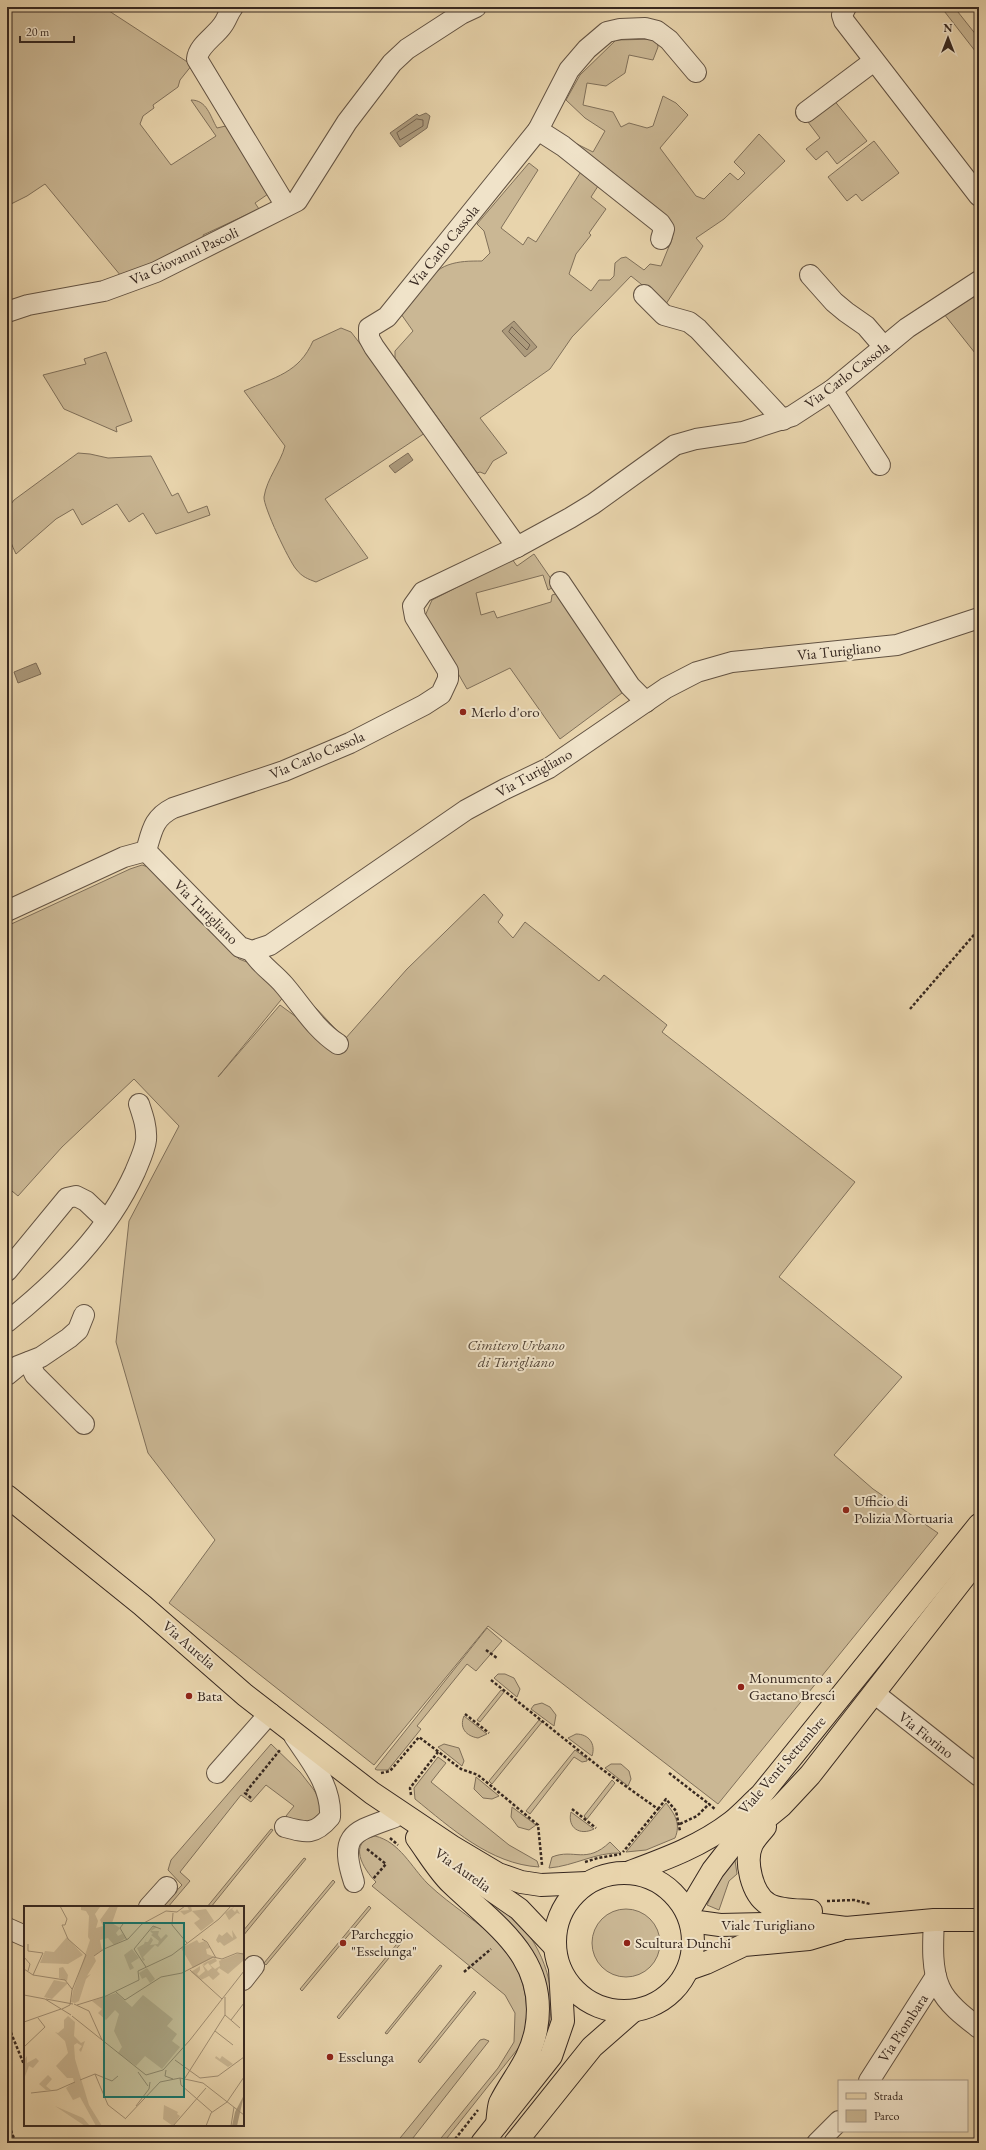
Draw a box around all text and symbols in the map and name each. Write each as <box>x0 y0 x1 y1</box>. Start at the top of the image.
scale bar <box>20 18 74 44</box>
north arrow <box>928 18 968 58</box>
text: N <box>944 21 953 35</box>
text: 20 m <box>26 24 50 40</box>
street label: Via Carlo Cassola <box>404 200 483 291</box>
street label: Via Giovanni Pascoli <box>126 222 241 289</box>
street label: Via Carlo Cassola <box>801 337 893 413</box>
street label: Via Turigliano <box>796 637 882 664</box>
place label: Merlo d'oro <box>471 702 540 721</box>
marker: Merlo d'oro <box>458 707 468 717</box>
street label: Via Carlo Cassola <box>266 726 367 783</box>
street label: Via Turigliano <box>492 744 575 801</box>
street label: Via Turigliano <box>170 875 243 948</box>
park label: Cimitero Urbano di Turigliano <box>467 1335 565 1371</box>
place label: Ufficio di Polizia Mortuaria <box>854 1491 953 1527</box>
marker: Ufficio di Polizia Mortuaria <box>841 1505 851 1515</box>
street label: Via Aurelia <box>159 1616 220 1673</box>
place label: Monumento a Gaetano Bresci <box>749 1668 835 1704</box>
marker: Monumento a Gaetano Bresci <box>736 1682 746 1692</box>
place label: Bata <box>197 1686 223 1705</box>
marker: Bata <box>184 1691 194 1701</box>
street label: Via Fiorino <box>895 1707 958 1762</box>
street label: Viale Venti Settembre <box>734 1712 830 1818</box>
street label: Via Aurelia <box>431 1843 495 1896</box>
inset map <box>24 1906 244 2126</box>
street label: Viale Turigliano <box>721 1915 815 1934</box>
place label: Parcheggio "Esselunga" <box>351 1924 417 1960</box>
place label: Scultura Dunchi <box>635 1933 731 1952</box>
marker: Parcheggio "Esselunga" <box>338 1938 348 1948</box>
marker: Scultura Dunchi <box>622 1938 632 1948</box>
street label: Via Piombara <box>873 1990 932 2066</box>
place label: Esselunga <box>338 2047 394 2066</box>
marker: Esselunga <box>325 2052 335 2062</box>
legend <box>838 2080 968 2132</box>
text: Strada <box>874 2088 903 2104</box>
text: Parco <box>874 2108 899 2124</box>

